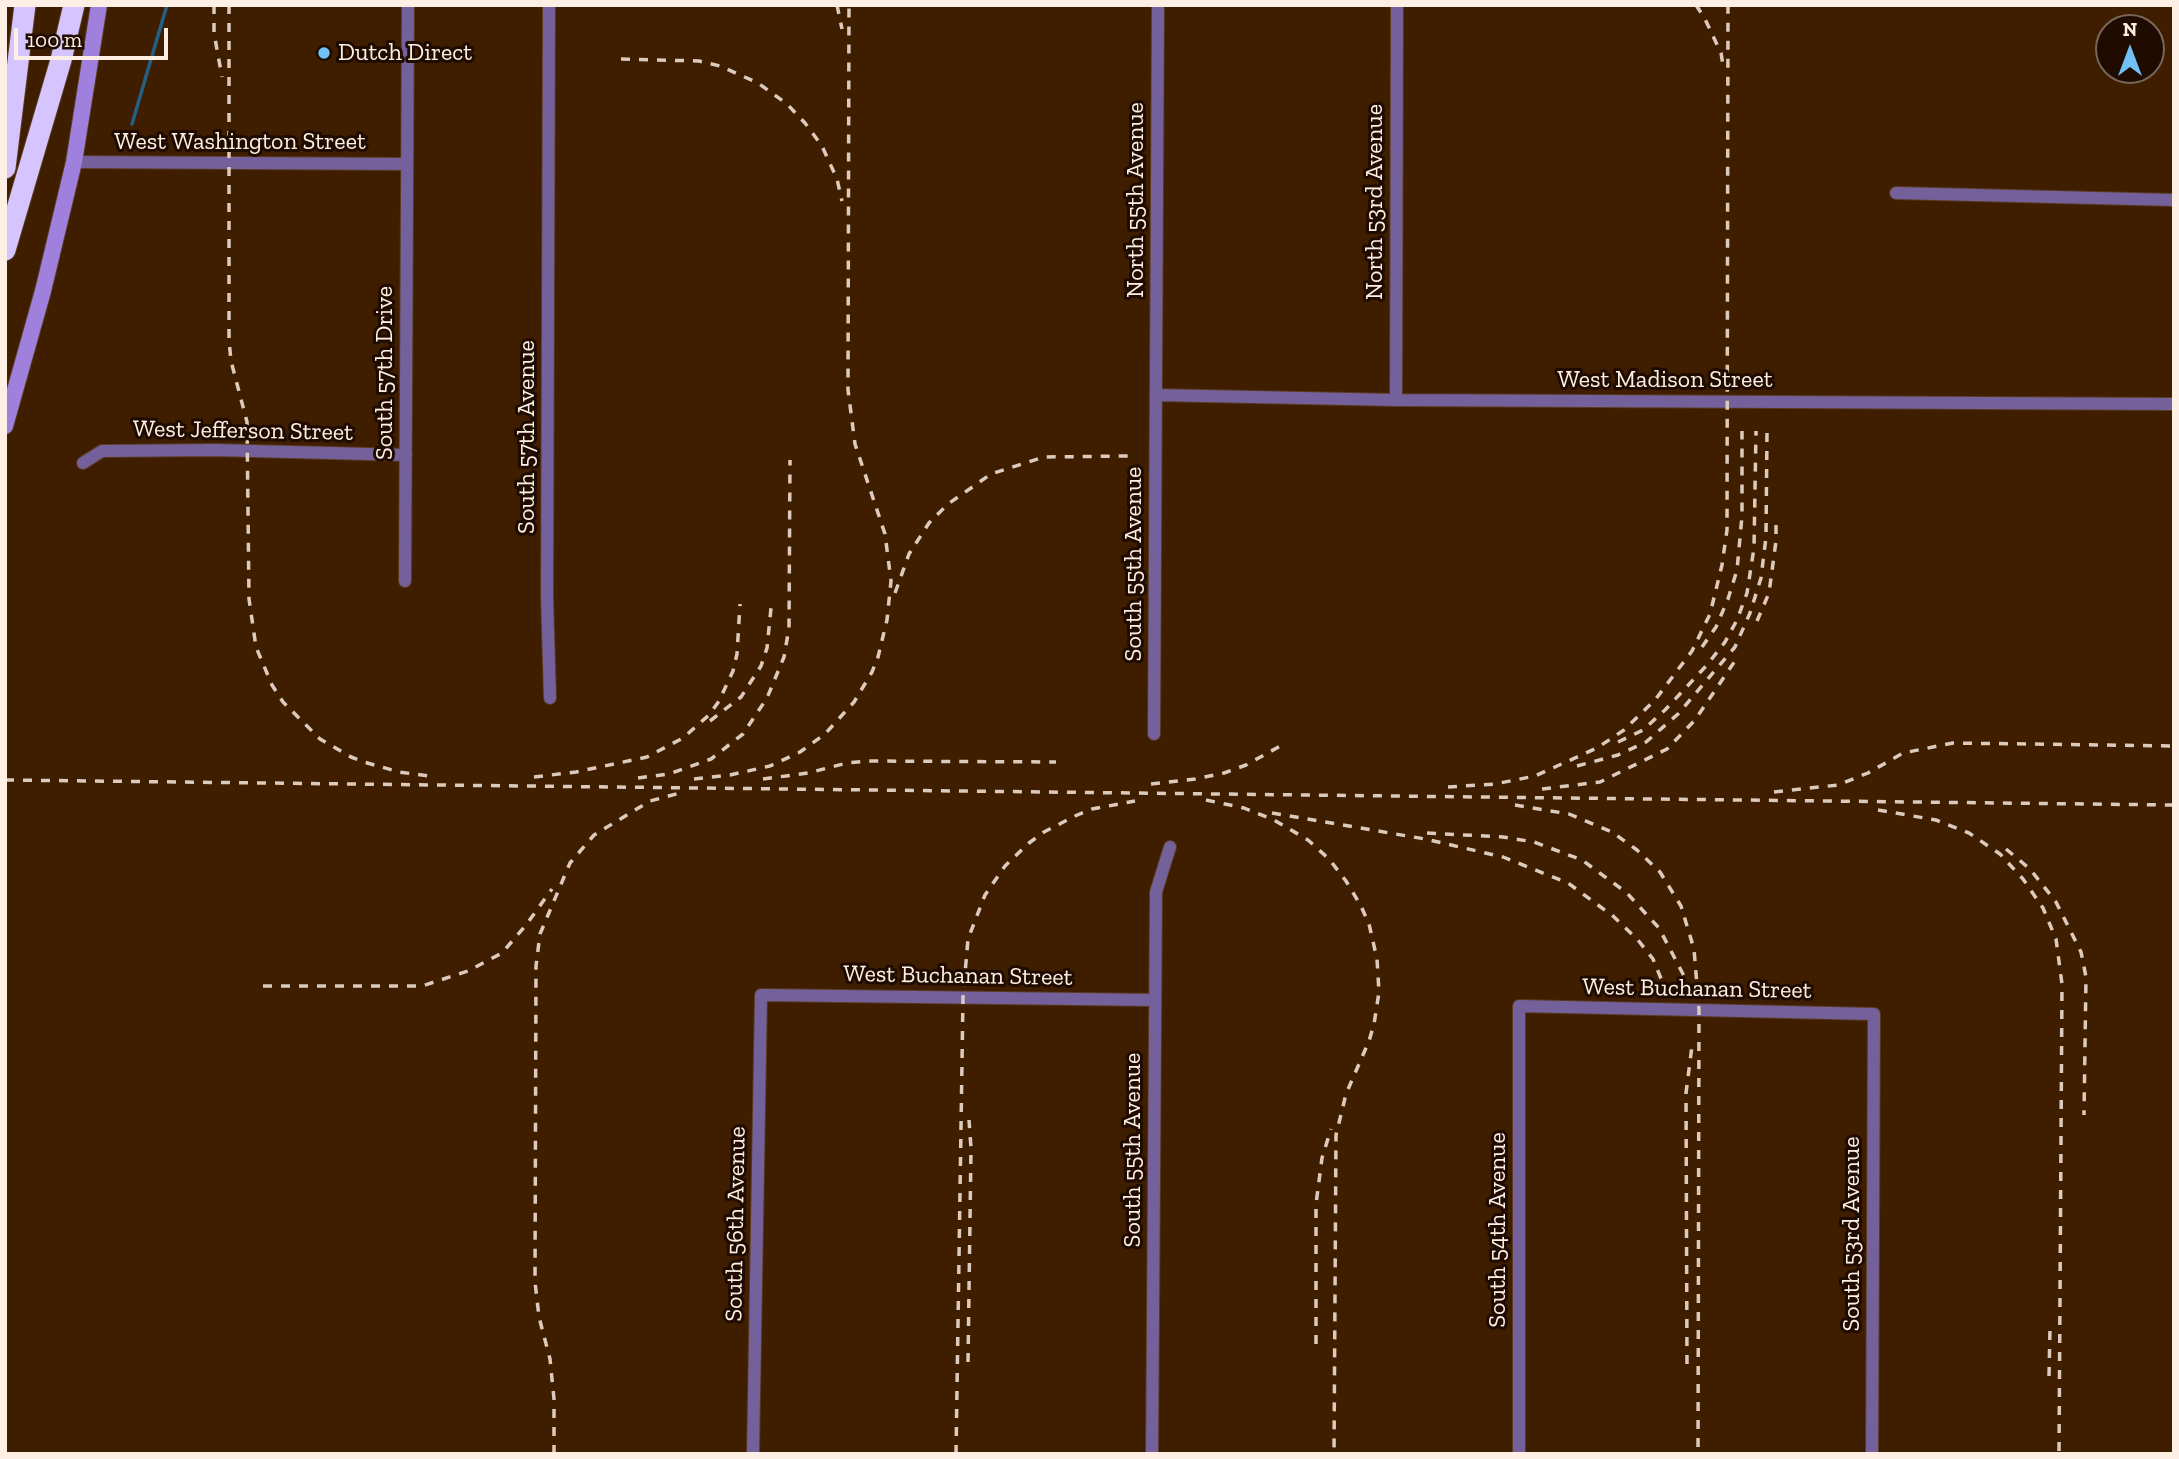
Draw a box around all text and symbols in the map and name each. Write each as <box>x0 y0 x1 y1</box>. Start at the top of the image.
scale bar <box>18 14 172 58</box>
north arrow <box>2095 14 2165 84</box>
text: N <box>2123 18 2137 41</box>
text: 100 m <box>27 27 82 52</box>
place label: Dutch Direct <box>338 39 472 67</box>
marker: Dutch Direct <box>316 45 332 61</box>
street label: North 55th Avenue <box>1122 102 1150 298</box>
street label: North 53rd Avenue <box>1361 104 1389 300</box>
street label: West Washington Street <box>114 128 366 156</box>
street label: South 57th Drive <box>371 286 399 460</box>
street label: South 57th Avenue <box>513 340 541 534</box>
street label: West Madison Street <box>1557 366 1773 394</box>
street label: West Jefferson Street <box>133 415 353 447</box>
street label: South 55th Avenue <box>1120 467 1148 661</box>
street label: West Buchanan Street <box>843 960 1073 992</box>
street label: West Buchanan Street <box>1582 973 1812 1005</box>
street label: South 55th Avenue <box>1119 1053 1147 1247</box>
street label: South 56th Avenue <box>720 1126 752 1322</box>
street label: South 54th Avenue <box>1484 1132 1512 1328</box>
street label: South 53rd Avenue <box>1838 1136 1866 1332</box>

